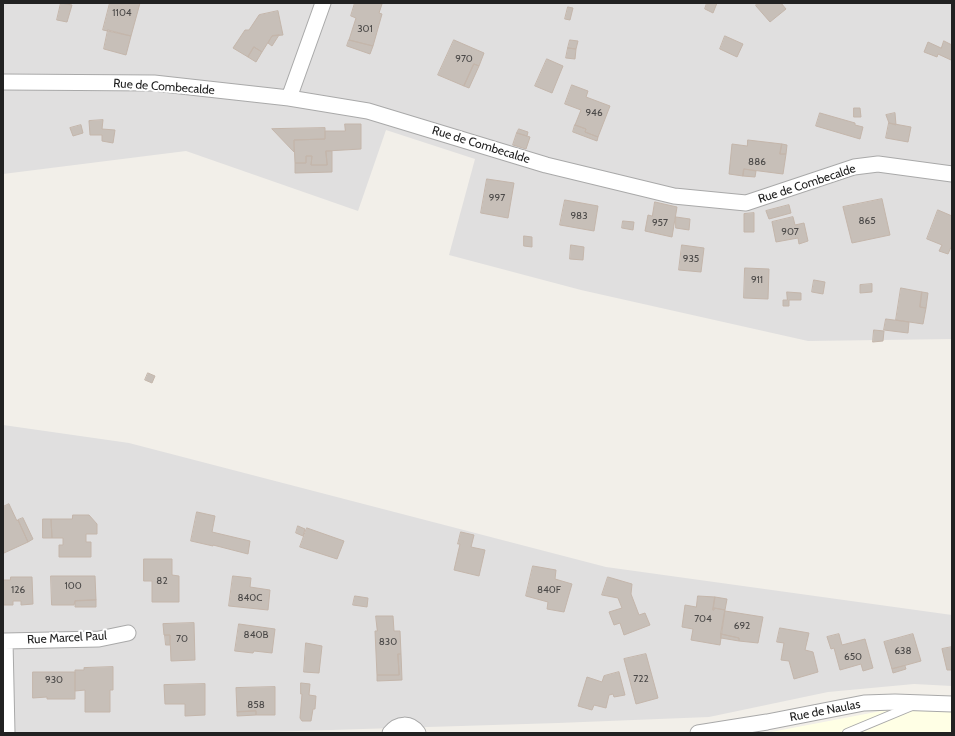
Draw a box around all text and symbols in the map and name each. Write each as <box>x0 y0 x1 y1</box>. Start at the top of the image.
house number: 1104 <box>112 7 132 19</box>
house number: 301 <box>357 23 373 35</box>
house number: 970 <box>455 53 473 65</box>
street label: Rue de Combecalde <box>113 76 215 98</box>
house number: 946 <box>585 107 603 119</box>
street label: Rue de Combecalde <box>430 123 532 167</box>
house number: 886 <box>748 156 766 168</box>
street label: Rue de Combecalde <box>756 161 858 207</box>
house number: 997 <box>489 192 505 204</box>
house number: 983 <box>570 210 588 222</box>
house number: 865 <box>858 215 876 227</box>
house number: 957 <box>652 217 668 229</box>
house number: 907 <box>781 226 799 238</box>
house number: 935 <box>683 253 699 265</box>
house number: 911 <box>751 274 763 286</box>
house number: 82 <box>156 575 168 587</box>
house number: 100 <box>64 580 82 592</box>
house number: 126 <box>11 584 25 596</box>
house number: 840F <box>537 584 561 596</box>
house number: 840C <box>238 592 262 604</box>
house number: 704 <box>694 613 712 625</box>
house number: 692 <box>734 620 750 632</box>
street label: Rue Marcel Paul <box>27 629 107 647</box>
house number: 840B <box>244 629 268 641</box>
house number: 70 <box>176 633 188 645</box>
house number: 830 <box>379 636 397 648</box>
house number: 638 <box>894 645 912 657</box>
house number: 650 <box>844 651 862 663</box>
house number: 722 <box>633 673 649 685</box>
house number: 930 <box>45 674 63 686</box>
street label: Rue de Naulas <box>788 697 862 725</box>
house number: 858 <box>247 699 265 711</box>

